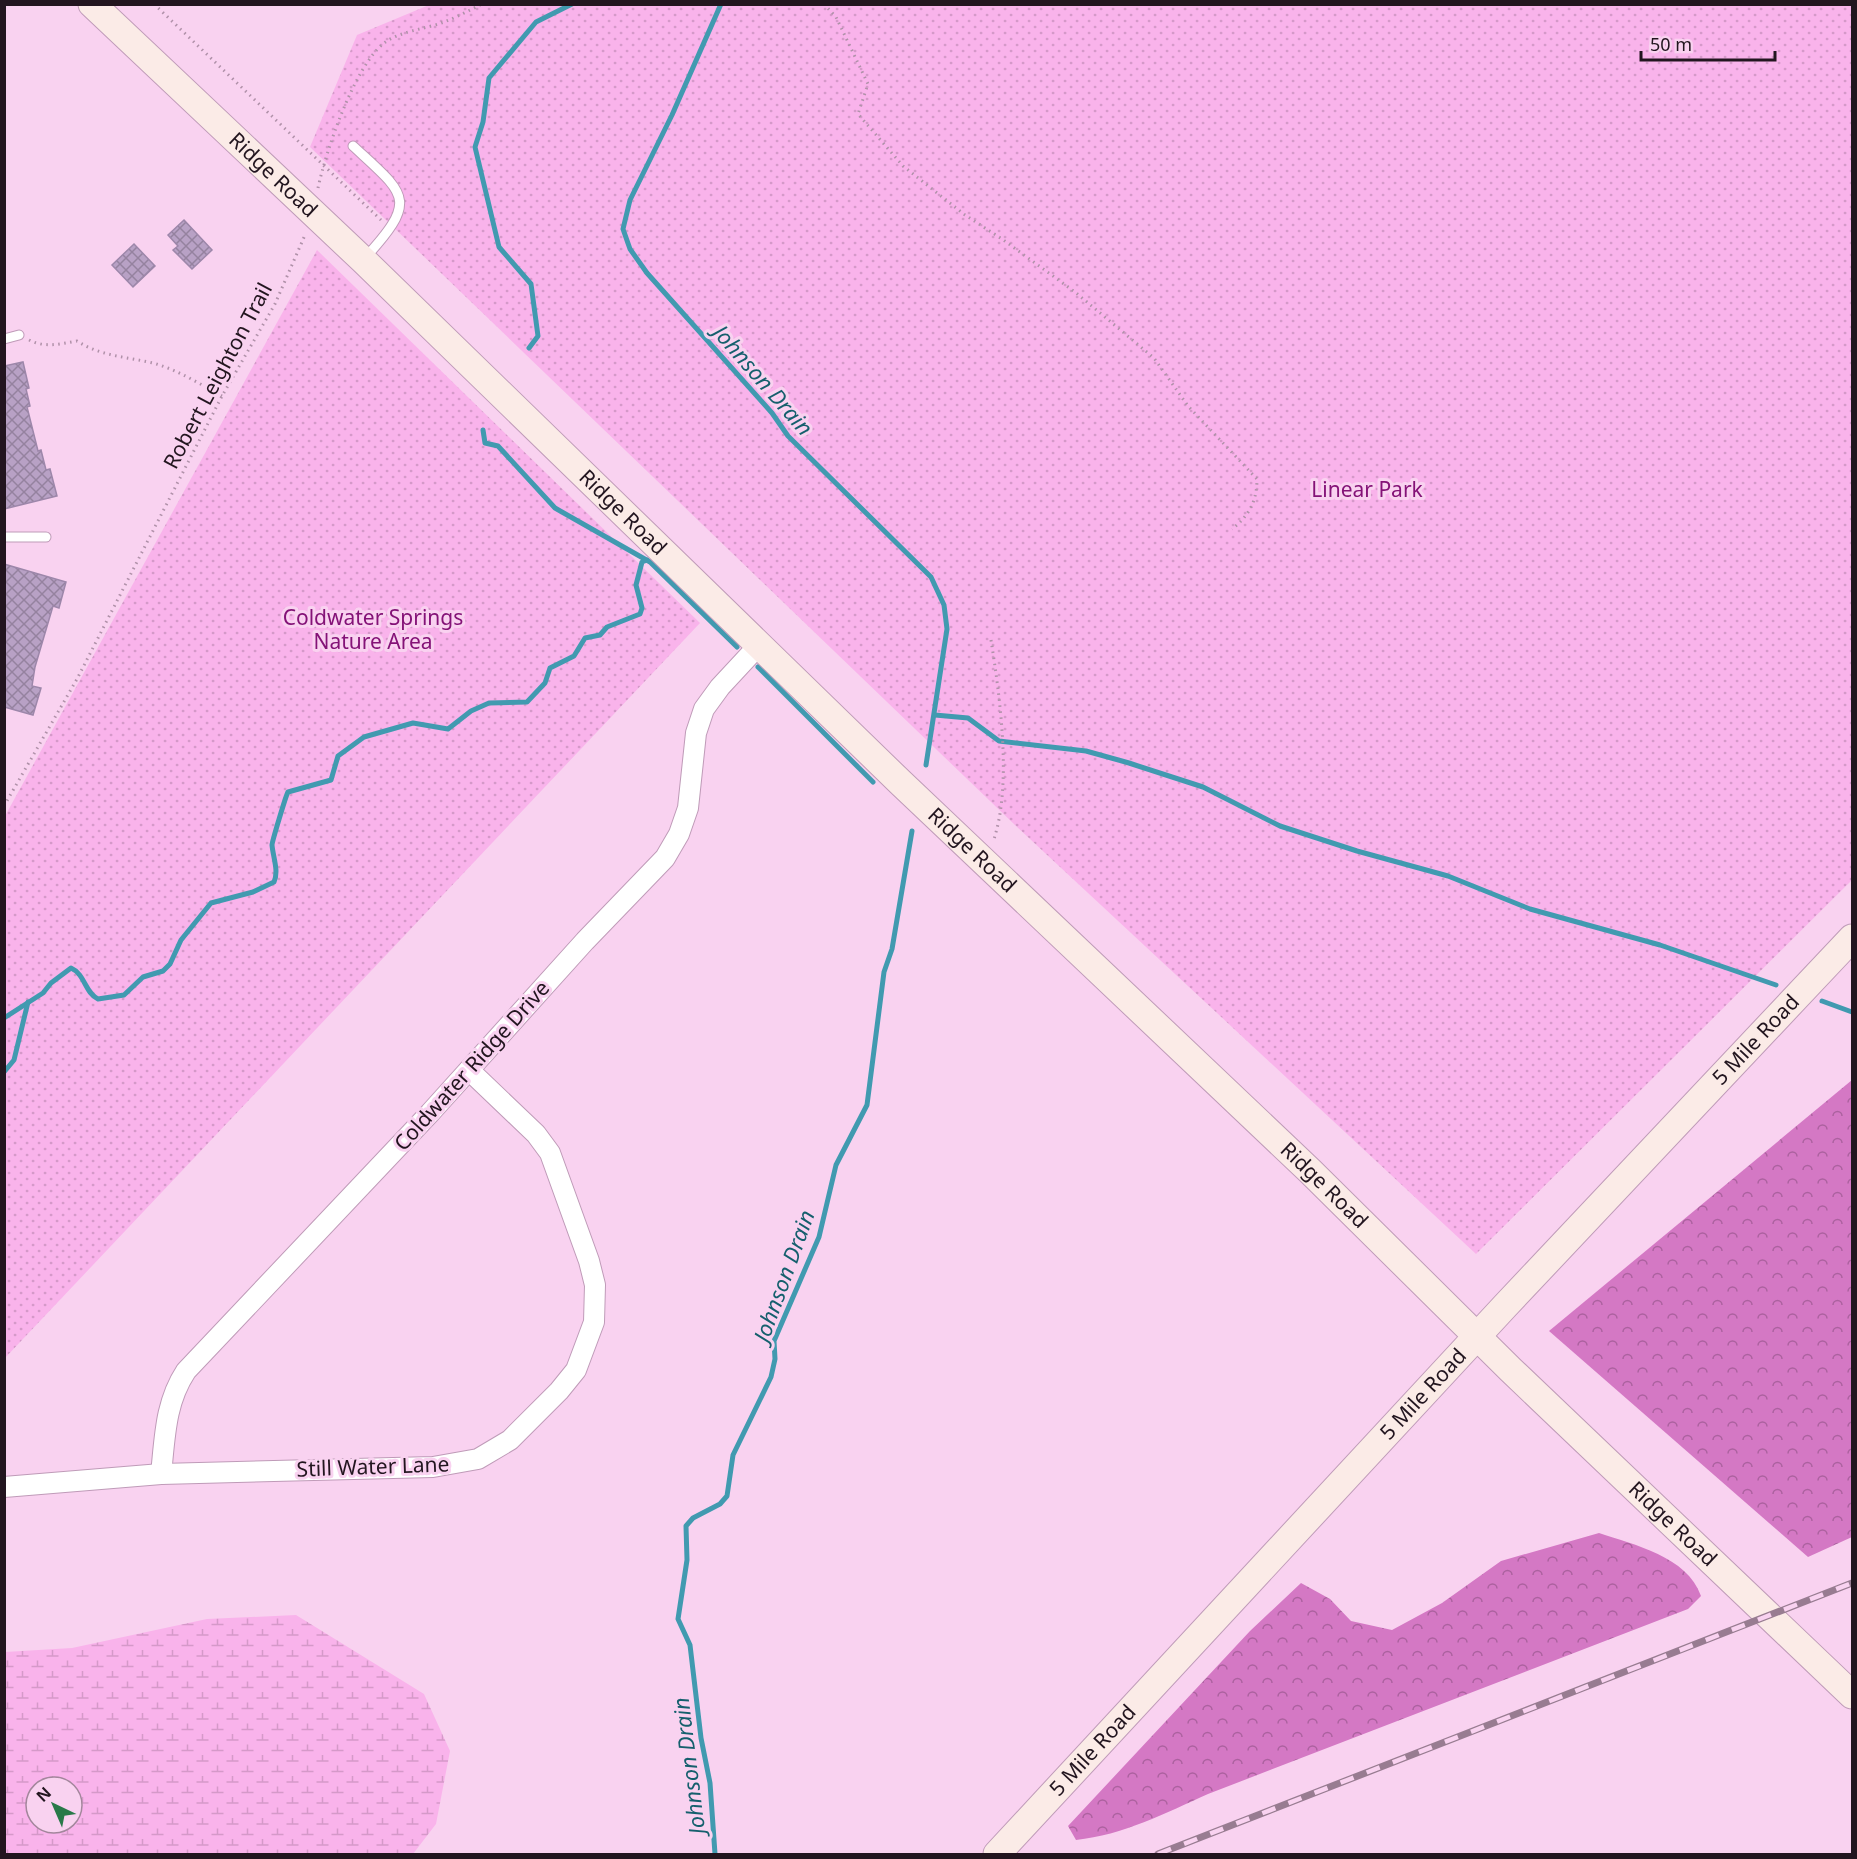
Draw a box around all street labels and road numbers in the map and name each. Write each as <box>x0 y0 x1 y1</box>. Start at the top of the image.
street label: Ridge Road <box>223 126 324 223</box>
street label: Robert Leighton Trail <box>156 278 278 473</box>
street label: Ridge Road <box>573 463 673 561</box>
street label: Ridge Road <box>922 801 1023 898</box>
street label: Coldwater Ridge Drive <box>387 974 555 1156</box>
street label: 5 Mile Road <box>1706 988 1805 1091</box>
street label: Ridge Road <box>1275 1135 1375 1234</box>
street label: 5 Mile Road <box>1373 1342 1472 1445</box>
street label: Still Water Lane <box>296 1449 450 1483</box>
street label: Ridge Road <box>1623 1475 1724 1572</box>
street label: 5 Mile Road <box>1043 1698 1142 1802</box>

